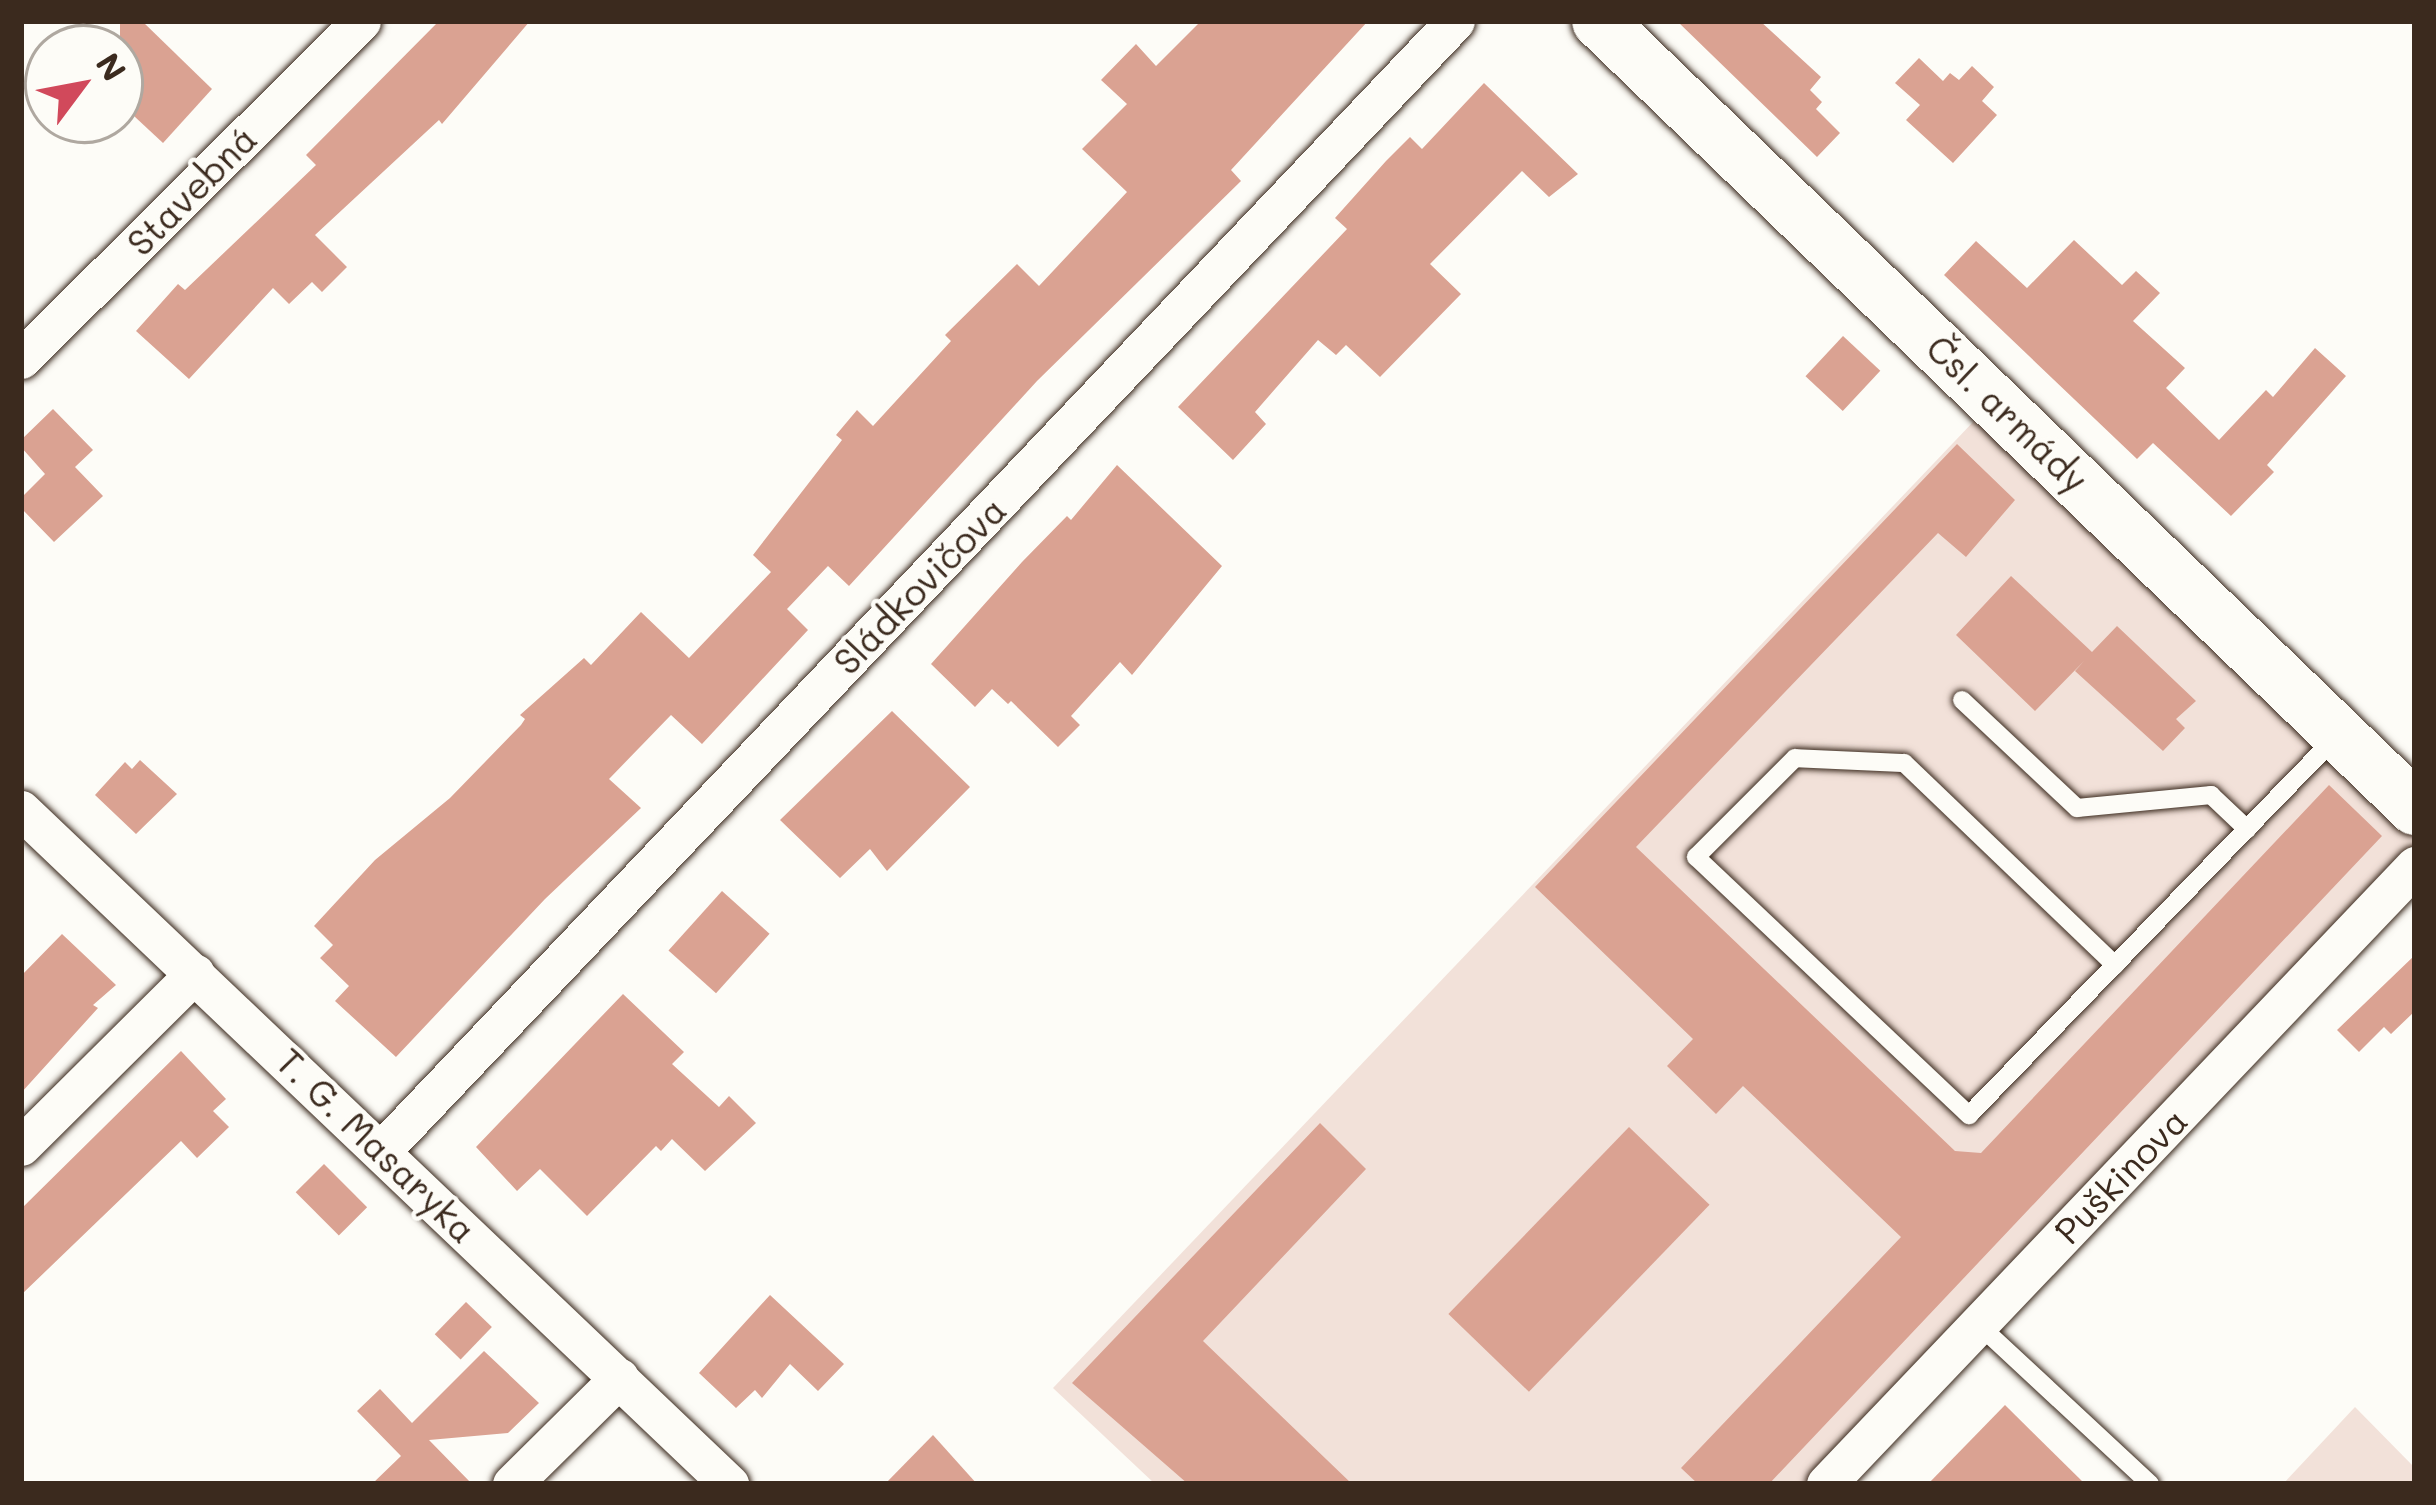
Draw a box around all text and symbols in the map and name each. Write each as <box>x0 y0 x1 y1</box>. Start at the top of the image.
north arrow <box>24 24 144 144</box>
text: N <box>88 44 137 88</box>
street label: Stavebná <box>117 116 265 264</box>
street label: Čsl. armády <box>1918 325 2098 501</box>
street label: Sládkovičova <box>824 488 1014 682</box>
street label: T. G. Masaryka <box>268 1039 486 1251</box>
street label: Puškinova <box>2045 1098 2195 1252</box>

